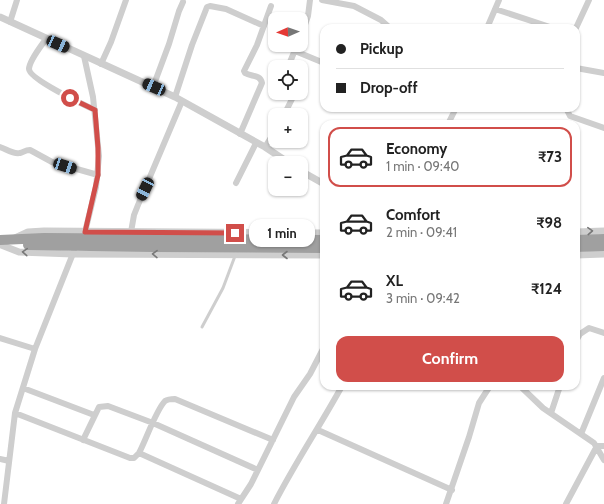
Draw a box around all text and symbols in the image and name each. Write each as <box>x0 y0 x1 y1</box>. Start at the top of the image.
north arrow <box>268 12 308 52</box>
map controls <box>268 12 308 196</box>
car <box>45 34 71 54</box>
text: Pickup <box>360 40 403 58</box>
button: locate <box>268 60 308 100</box>
car <box>141 77 167 97</box>
text: Drop-off <box>360 79 418 97</box>
route start <box>61 89 79 107</box>
button: + <box>268 108 308 148</box>
icon: car <box>338 139 374 175</box>
text: Economy <box>386 140 447 158</box>
text: ₹73 <box>538 148 562 166</box>
button: − <box>268 156 308 196</box>
car <box>52 157 78 175</box>
text: 1 min · 09:40 <box>386 158 459 174</box>
car <box>134 176 156 202</box>
icon: car <box>338 205 374 241</box>
text: Comfort <box>386 206 440 224</box>
text: ₹98 <box>536 214 562 232</box>
callout: 1 min <box>249 219 315 247</box>
route end <box>226 224 244 242</box>
text: 2 min · 09:41 <box>386 224 457 240</box>
text: 1 min <box>267 225 297 241</box>
one-way arrow <box>587 227 593 236</box>
one-way arrow <box>22 248 28 257</box>
one-way arrow <box>152 250 158 258</box>
one-way arrow <box>282 251 288 259</box>
icon: car <box>338 271 374 307</box>
text: XL <box>386 272 403 290</box>
text: ₹124 <box>531 280 562 298</box>
text: 3 min · 09:42 <box>386 290 460 306</box>
button: Confirm <box>336 336 564 382</box>

